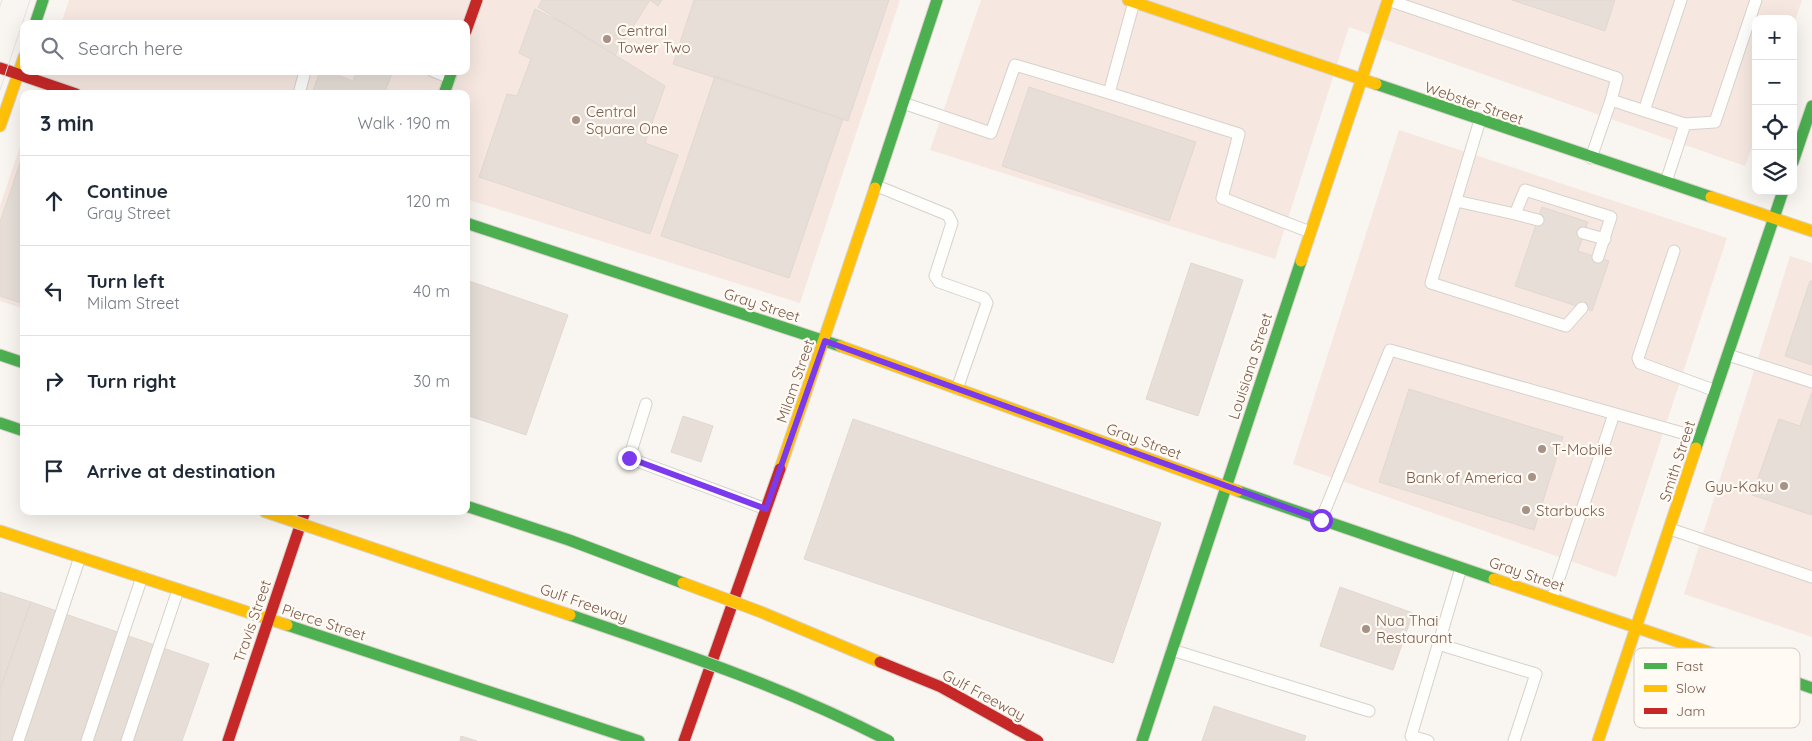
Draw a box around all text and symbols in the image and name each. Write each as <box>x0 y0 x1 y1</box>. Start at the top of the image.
map controls <box>1752 15 1797 195</box>
button: + <box>1752 15 1797 60</box>
search box <box>20 20 470 75</box>
place label: Central Tower Two <box>617 21 691 57</box>
marker: Central Tower Two <box>601 33 613 45</box>
icon: search <box>38 34 66 62</box>
text: Search here <box>78 36 183 60</box>
button: − <box>1752 60 1797 105</box>
street label: Webster Street <box>1422 77 1526 129</box>
place label: Central Square One <box>586 102 668 138</box>
button: locate <box>1752 105 1797 150</box>
text: 3 min <box>40 110 94 136</box>
text: Walk · 190 m <box>358 113 450 133</box>
marker: Central Square One <box>570 114 582 126</box>
button: layers <box>1752 150 1797 195</box>
text: Continue <box>87 179 168 203</box>
icon: ahead <box>40 187 68 215</box>
text: 120 m <box>407 191 450 211</box>
text: Gray Street <box>87 203 171 223</box>
text: Turn left <box>87 269 165 293</box>
icon: left <box>40 277 68 305</box>
text: 40 m <box>413 281 450 301</box>
street label: Gray Street <box>722 284 802 326</box>
text: Milam Street <box>87 293 180 313</box>
street label: Louisiana Street <box>1224 310 1276 422</box>
street label: Milam Street <box>772 337 818 425</box>
icon: right <box>40 367 68 395</box>
text: Turn right <box>87 369 176 393</box>
text: 30 m <box>413 371 450 391</box>
street label: Smith Street <box>1655 418 1699 504</box>
street label: Gray Street <box>1104 419 1184 463</box>
place label: T-Mobile <box>1552 440 1612 459</box>
marker: T-Mobile <box>1536 443 1548 455</box>
route end <box>618 447 641 470</box>
icon: arrive <box>40 457 68 485</box>
text: Arrive at destination <box>87 459 276 483</box>
place label: Bank of America <box>1406 468 1522 487</box>
marker: Bank of America <box>1526 471 1538 483</box>
place label: Gyu-Kaku <box>1705 477 1774 496</box>
marker: Gyu-Kaku <box>1778 480 1790 492</box>
place label: Starbucks <box>1536 501 1605 520</box>
marker: Starbucks <box>1520 504 1532 516</box>
route start <box>1310 509 1333 532</box>
street label: Gray Street <box>1487 552 1567 596</box>
street label: Travis Street <box>229 577 275 665</box>
street label: Gulf Freeway <box>538 579 630 627</box>
street label: Pierce Street <box>280 599 368 645</box>
place label: Nua Thai Restaurant <box>1376 611 1453 647</box>
marker: Nua Thai Restaurant <box>1360 623 1372 635</box>
legend <box>1634 648 1800 728</box>
text: Fast <box>1676 657 1704 675</box>
street label: Gulf Freeway <box>939 665 1029 725</box>
text: Slow <box>1676 679 1706 697</box>
text: Jam <box>1676 702 1705 720</box>

